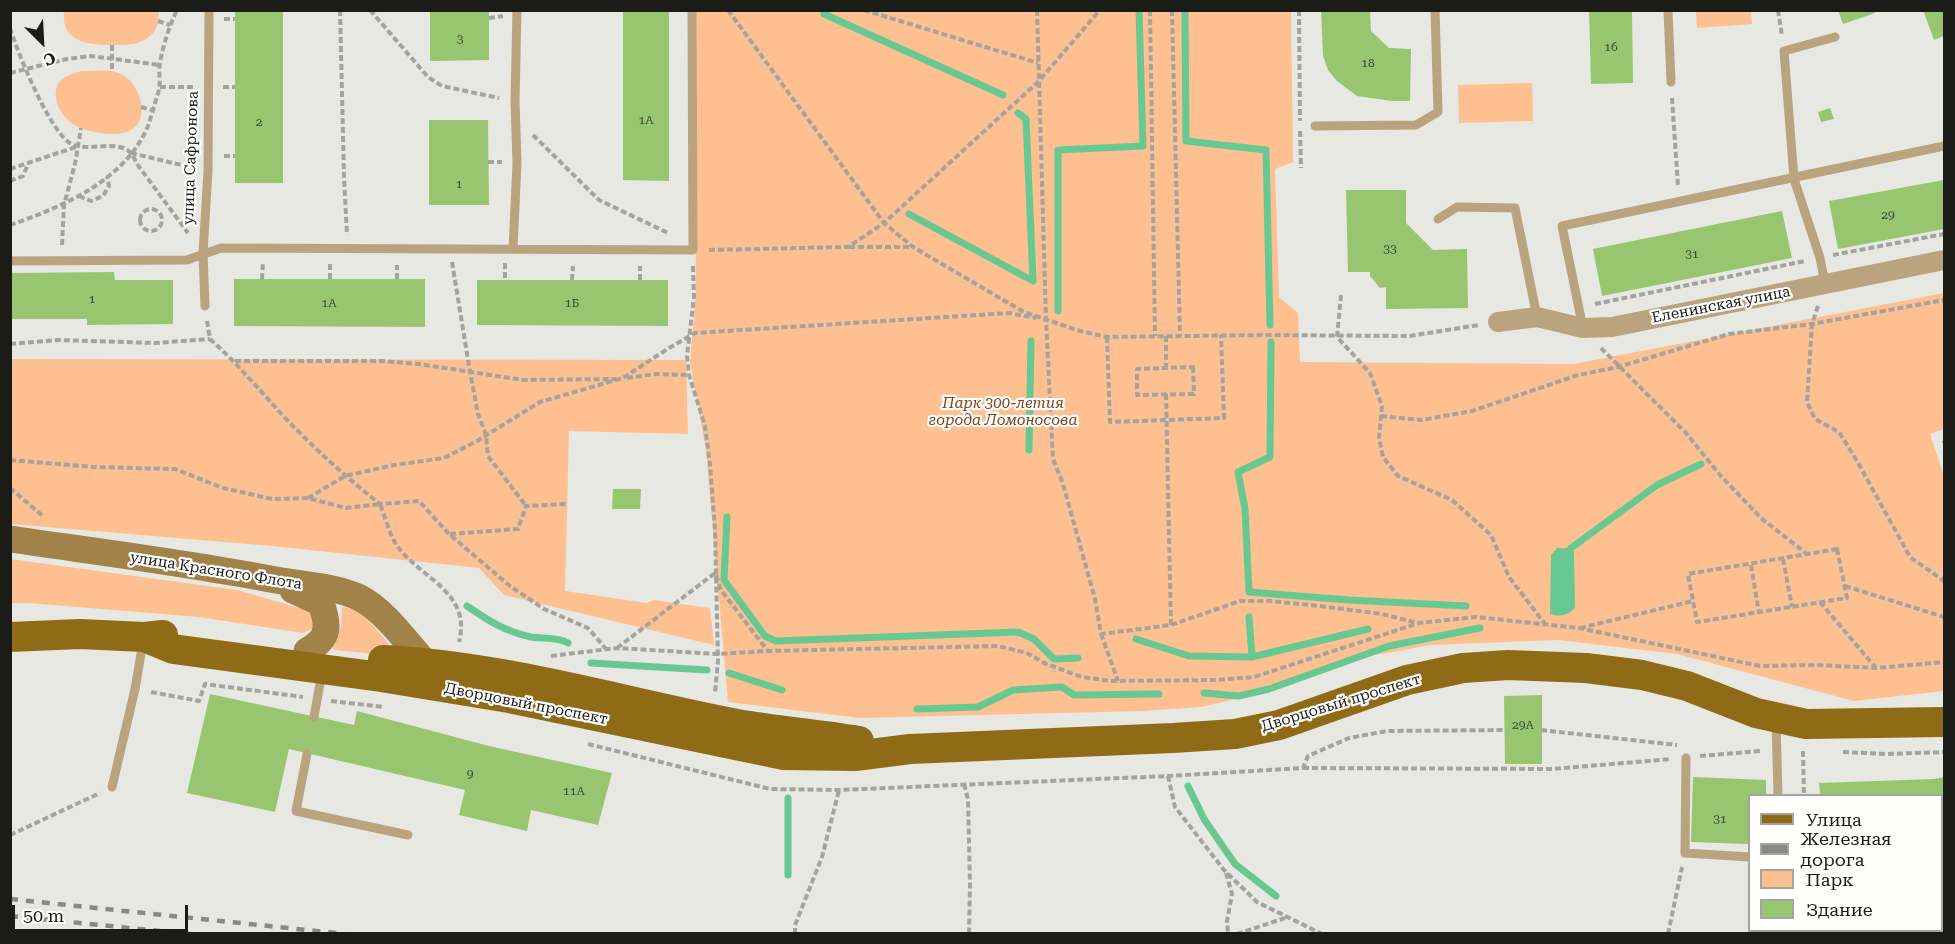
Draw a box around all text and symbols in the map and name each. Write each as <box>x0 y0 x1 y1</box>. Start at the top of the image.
north arrow <box>12 12 72 72</box>
house number: 3 <box>457 32 463 46</box>
house number: 16 <box>1604 40 1618 54</box>
text: С <box>41 48 59 70</box>
house number: 18 <box>1361 56 1375 70</box>
street label: улица Сафронова <box>180 91 202 225</box>
house number: 1А <box>638 113 654 127</box>
house number: 2 <box>256 115 262 129</box>
house number: 1 <box>456 177 462 191</box>
house number: 29 <box>1881 208 1895 222</box>
house number: 33 <box>1383 242 1397 256</box>
house number: 31 <box>1685 247 1699 261</box>
street label: Еленинская улица <box>1650 283 1792 327</box>
house number: 1 <box>89 292 95 306</box>
house number: 1А <box>321 296 337 310</box>
house number: 1Б <box>565 296 579 310</box>
park label: Парк 300-летия города Ломоносова <box>928 395 1078 430</box>
street label: улица Красного Флота <box>129 549 303 593</box>
street label: Дворцовый проспект <box>1259 670 1423 736</box>
street label: Дворцовый проспект <box>443 679 609 729</box>
house number: 29А <box>1512 718 1534 732</box>
house number: 9 <box>467 767 473 781</box>
house number: 11А <box>563 784 585 798</box>
legend <box>1748 794 1943 932</box>
text: Улица <box>1806 809 1862 830</box>
house number: 31 <box>1713 812 1727 826</box>
text: Железная дорога <box>1801 828 1891 870</box>
text: Парк <box>1806 869 1854 890</box>
scale bar <box>15 893 190 931</box>
text: Здание <box>1806 899 1873 920</box>
text: 50 m <box>23 905 64 926</box>

